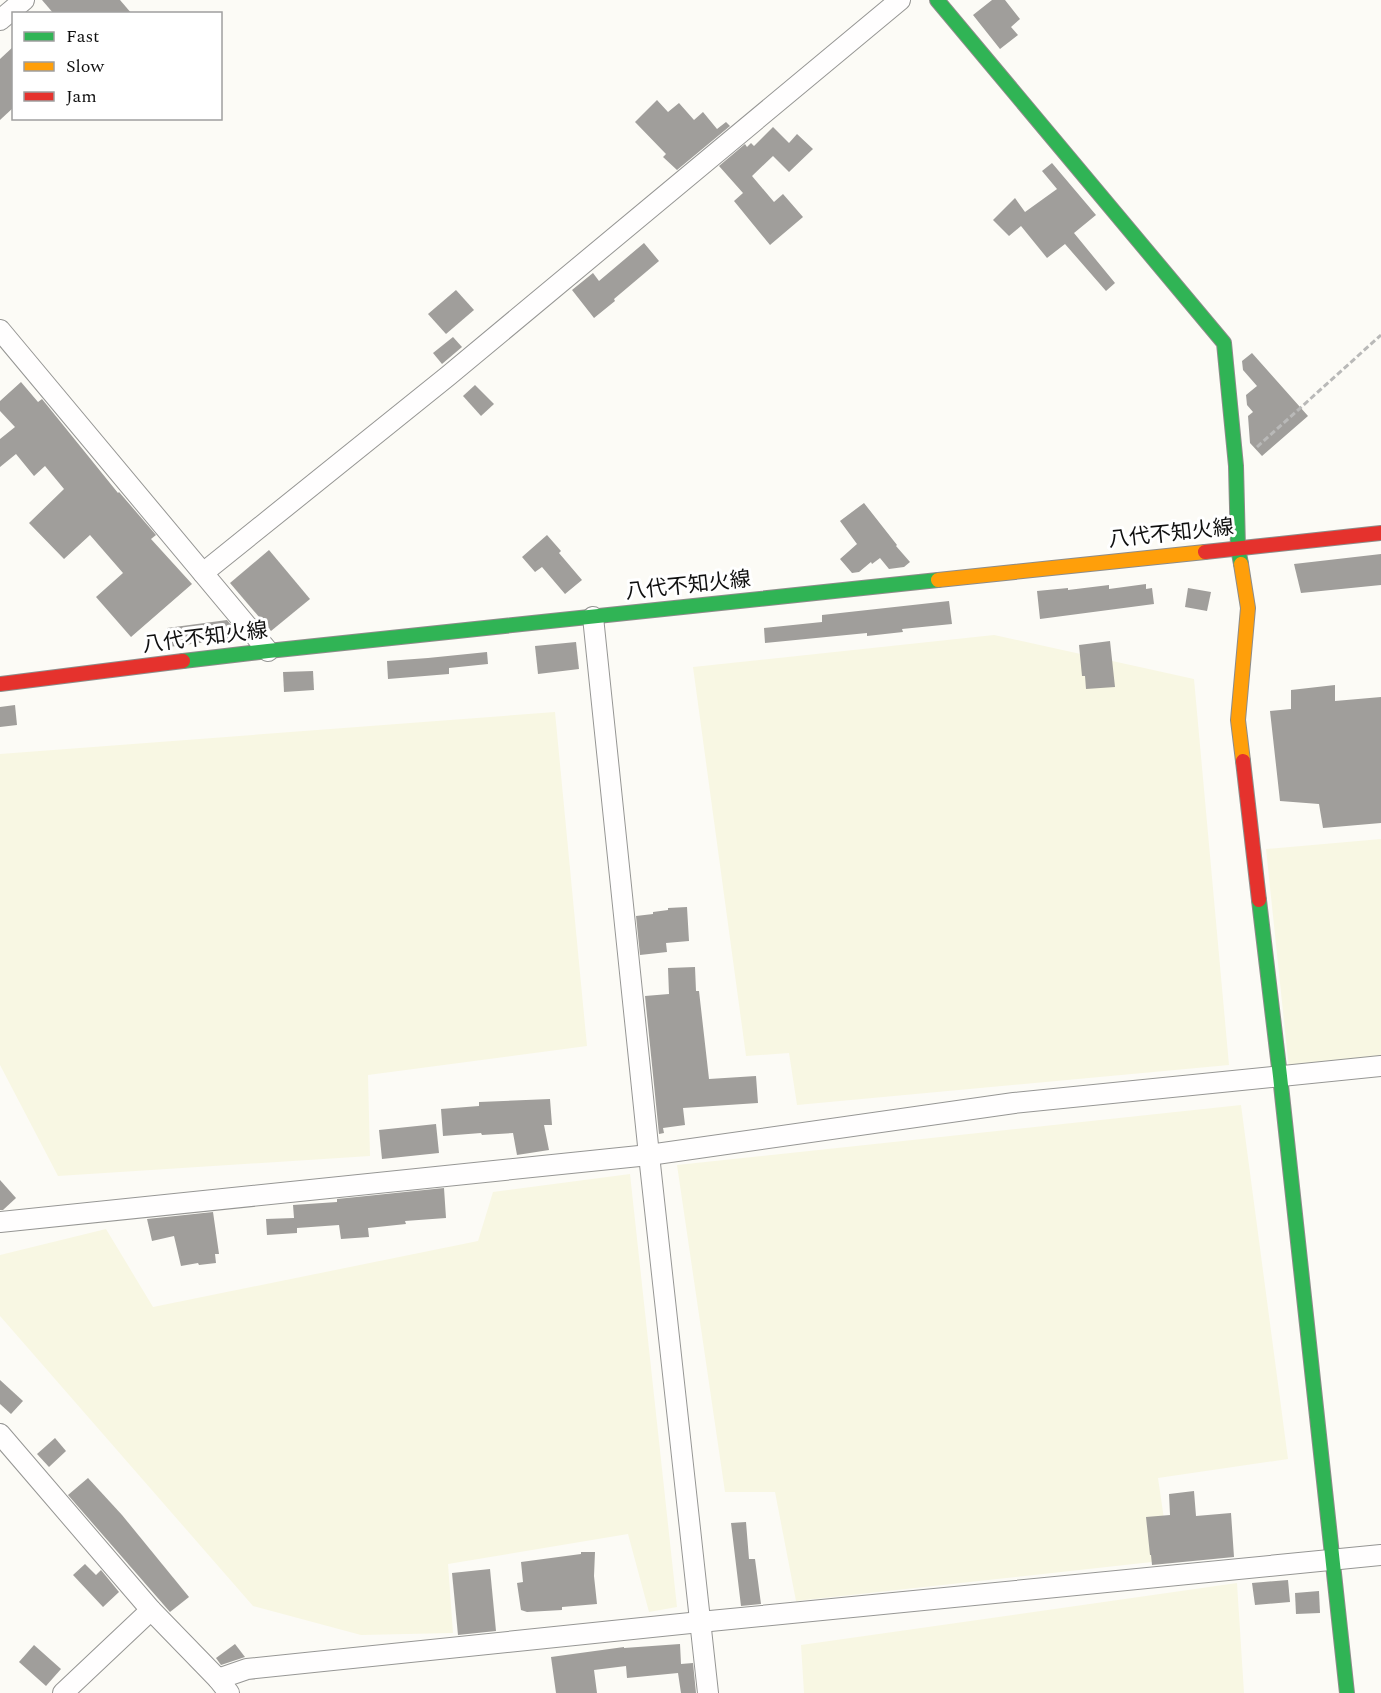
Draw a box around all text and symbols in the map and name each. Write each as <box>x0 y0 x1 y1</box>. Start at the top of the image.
legend <box>12 12 222 120</box>
text: Fast <box>66 23 99 50</box>
text: Slow <box>66 53 105 80</box>
text: Jam <box>66 83 97 110</box>
street label: 八代不知火線 <box>1107 512 1235 556</box>
street label: 八代不知火線 <box>624 564 752 608</box>
street label: 八代不知火線 <box>141 614 269 662</box>

